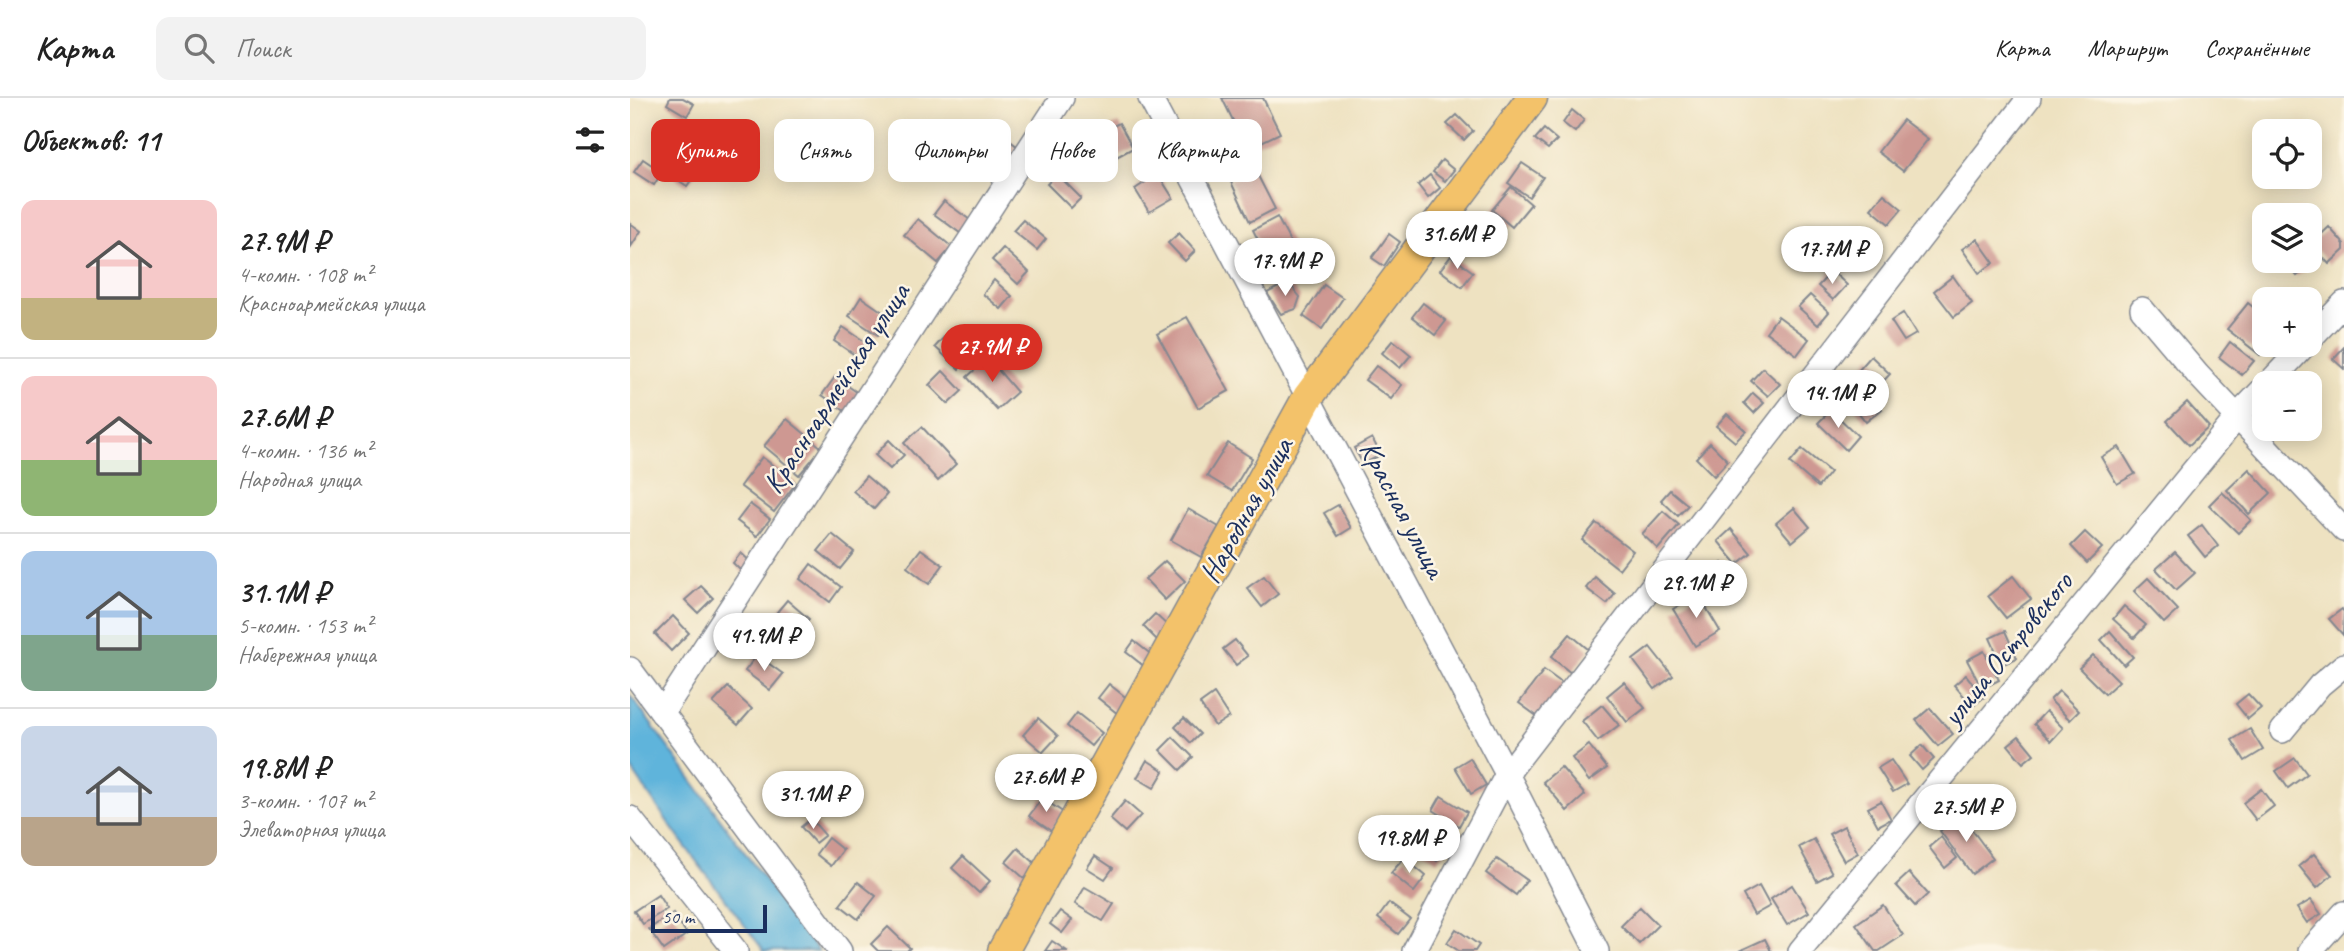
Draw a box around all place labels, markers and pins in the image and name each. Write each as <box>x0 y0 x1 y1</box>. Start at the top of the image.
pin: 31.6M ₽ <box>1392 212 1522 271</box>
pin: 17.7M ₽ <box>1767 226 1897 286</box>
pin: 17.9M ₽ <box>1220 238 1350 298</box>
pin: 27.9M ₽ <box>927 324 1057 384</box>
pin: 14.1M ₽ <box>1773 370 1903 430</box>
pin: 29.1M ₽ <box>1631 560 1761 620</box>
pin: 41.9M ₽ <box>699 614 829 673</box>
pin: 27.6M ₽ <box>981 754 1111 814</box>
pin: 31.1M ₽ <box>748 772 878 831</box>
pin: 27.5M ₽ <box>1901 784 2031 844</box>
pin: 19.8M ₽ <box>1344 816 1474 875</box>

